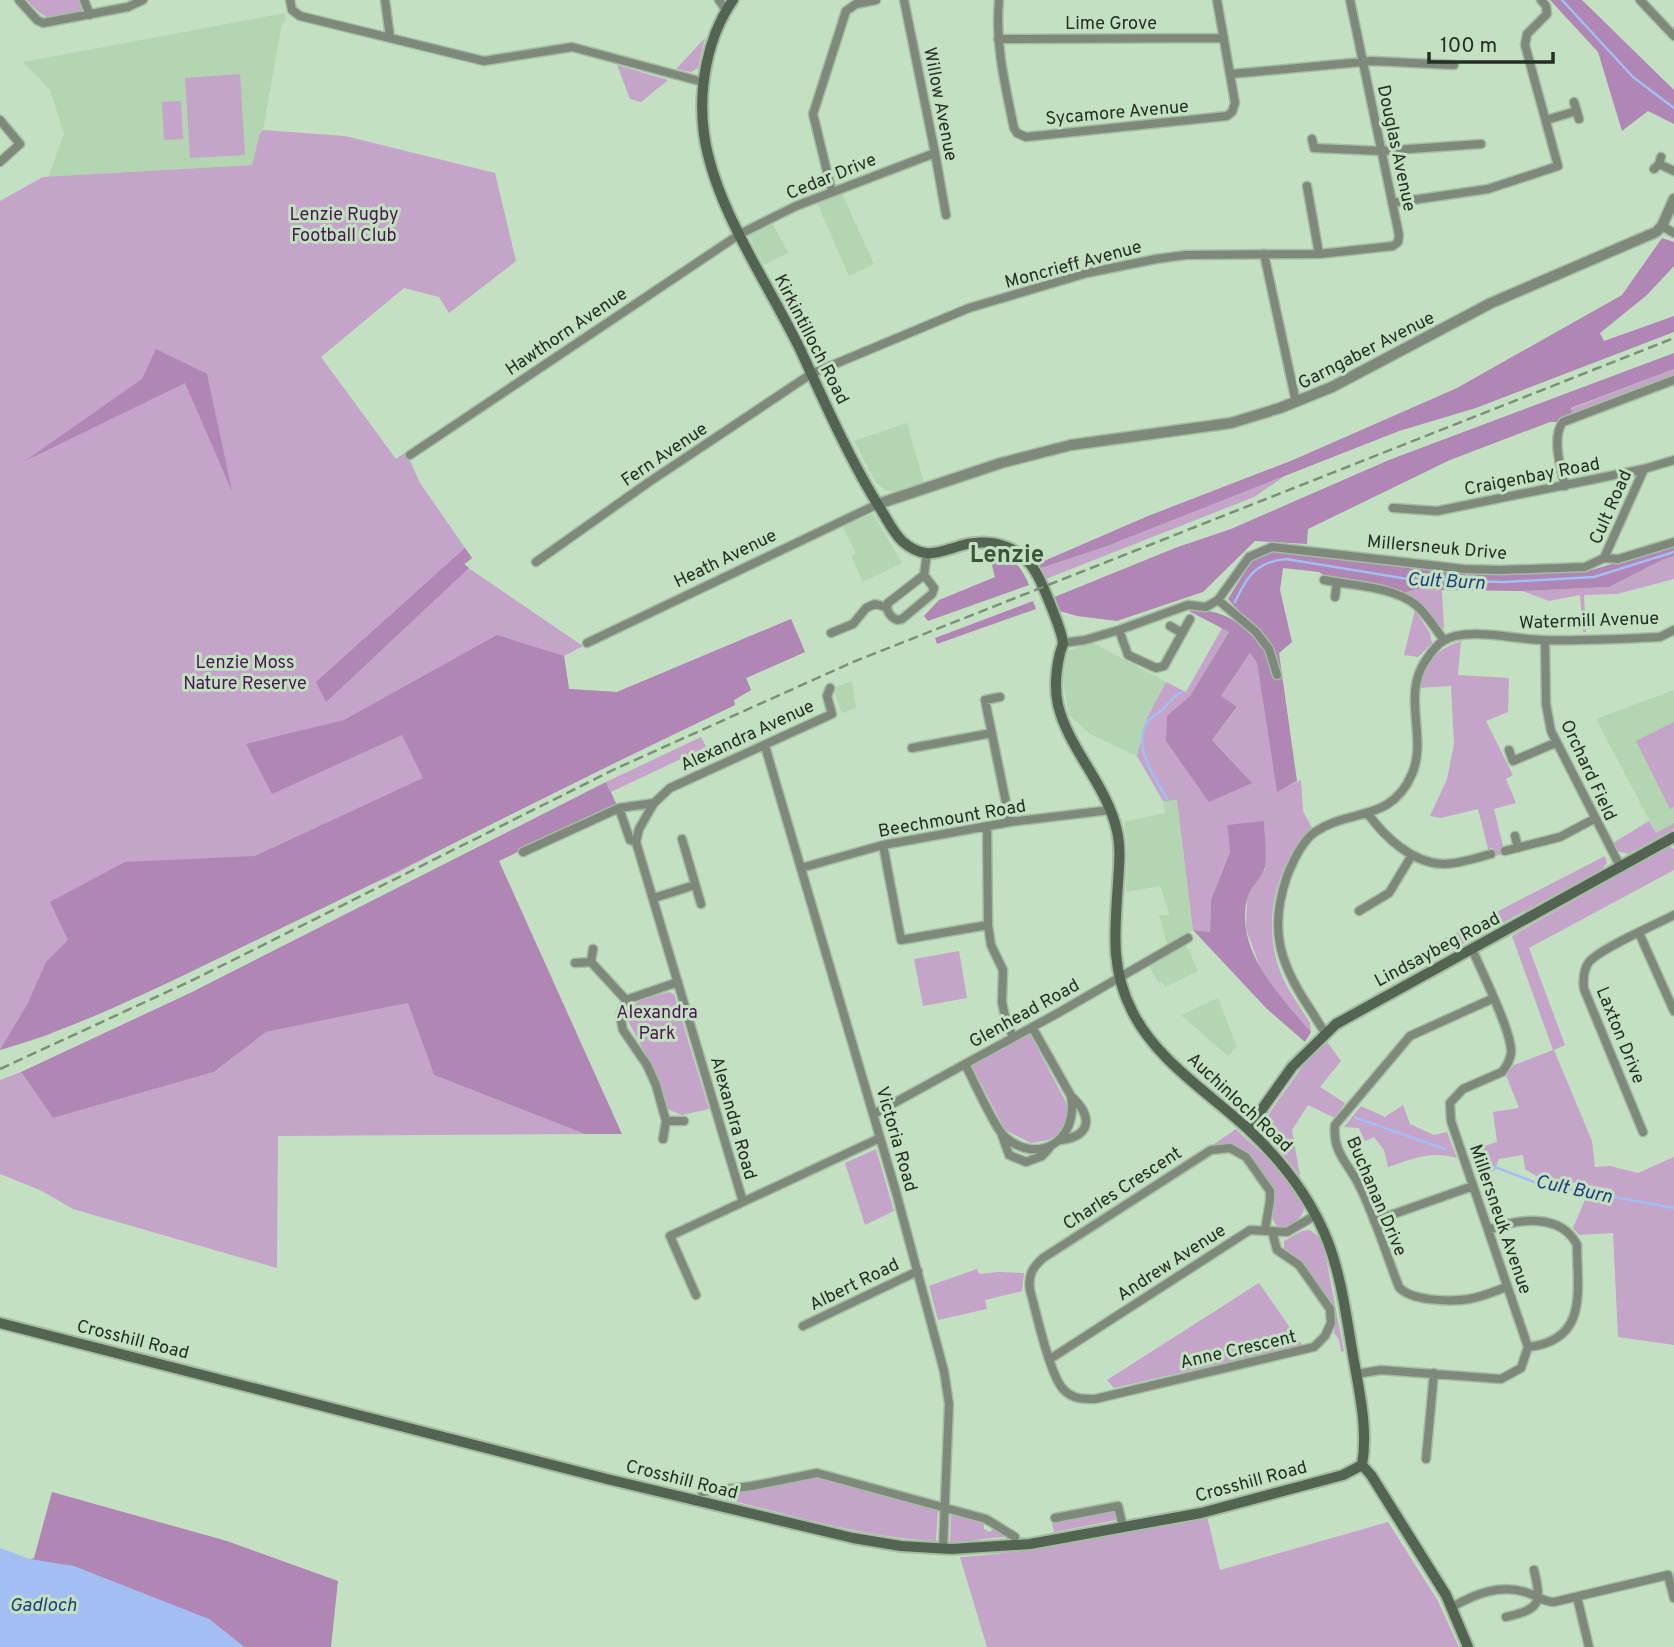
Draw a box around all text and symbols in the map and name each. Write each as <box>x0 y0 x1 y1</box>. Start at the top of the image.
street label: Lime Grove <box>1065 13 1157 36</box>
scale bar <box>1429 21 1553 65</box>
text: 100 m <box>1440 33 1497 60</box>
street label: Willow Avenue <box>917 45 962 163</box>
street label: Douglas Avenue <box>1371 83 1420 214</box>
street label: Sycamore Avenue <box>1045 96 1190 131</box>
street label: Cedar Drive <box>783 149 880 206</box>
park label: Lenzie Rugby Football Club <box>289 204 399 248</box>
street label: Moncrieff Avenue <box>1002 236 1144 295</box>
street label: Kirkintilloch Road <box>768 271 853 409</box>
street label: Hawthorn Avenue <box>502 283 632 381</box>
street label: Garngaber Avenue <box>1295 307 1439 396</box>
street label: Fern Avenue <box>617 418 712 493</box>
street label: Craigenbay Road <box>1463 453 1602 502</box>
street label: Cult Road <box>1585 467 1638 548</box>
street label: Heath Avenue <box>670 525 781 594</box>
street label: Millersneuk Drive <box>1366 531 1508 566</box>
district label: Lenzie <box>970 541 1044 571</box>
water label: Cult Burn <box>1406 568 1486 596</box>
street label: Watermill Avenue <box>1519 608 1660 635</box>
park label: Lenzie Moss Nature Reserve <box>183 652 307 696</box>
street label: Alexandra Avenue <box>677 695 818 777</box>
street label: Orchard Field <box>1554 716 1621 825</box>
street label: Beechmount Road <box>877 795 1028 844</box>
street label: Lindsaybeg Road <box>1371 908 1504 993</box>
street label: Glenhead Road <box>965 974 1084 1054</box>
street label: Laxton Drive <box>1590 984 1649 1087</box>
park label: Alexandra Park <box>616 1002 698 1046</box>
street label: Auchinloch Road <box>1181 1048 1297 1158</box>
street label: Alexandra Road <box>704 1054 761 1183</box>
street label: Victoria Road <box>870 1084 922 1195</box>
street label: Buchanan Drive <box>1340 1133 1411 1260</box>
street label: Millersneuk Avenue <box>1463 1141 1536 1297</box>
street label: Charles Crescent <box>1059 1142 1187 1236</box>
water label: Cult Burn <box>1533 1170 1615 1210</box>
street label: Andrew Avenue <box>1113 1219 1231 1307</box>
street label: Albert Road <box>806 1254 903 1317</box>
street label: Crosshill Road <box>74 1315 191 1366</box>
street label: Anne Crescent <box>1178 1326 1299 1375</box>
street label: Crosshill Road <box>623 1455 740 1506</box>
street label: Crosshill Road <box>1193 1456 1310 1508</box>
water label: Gadloch <box>9 1594 77 1618</box>

